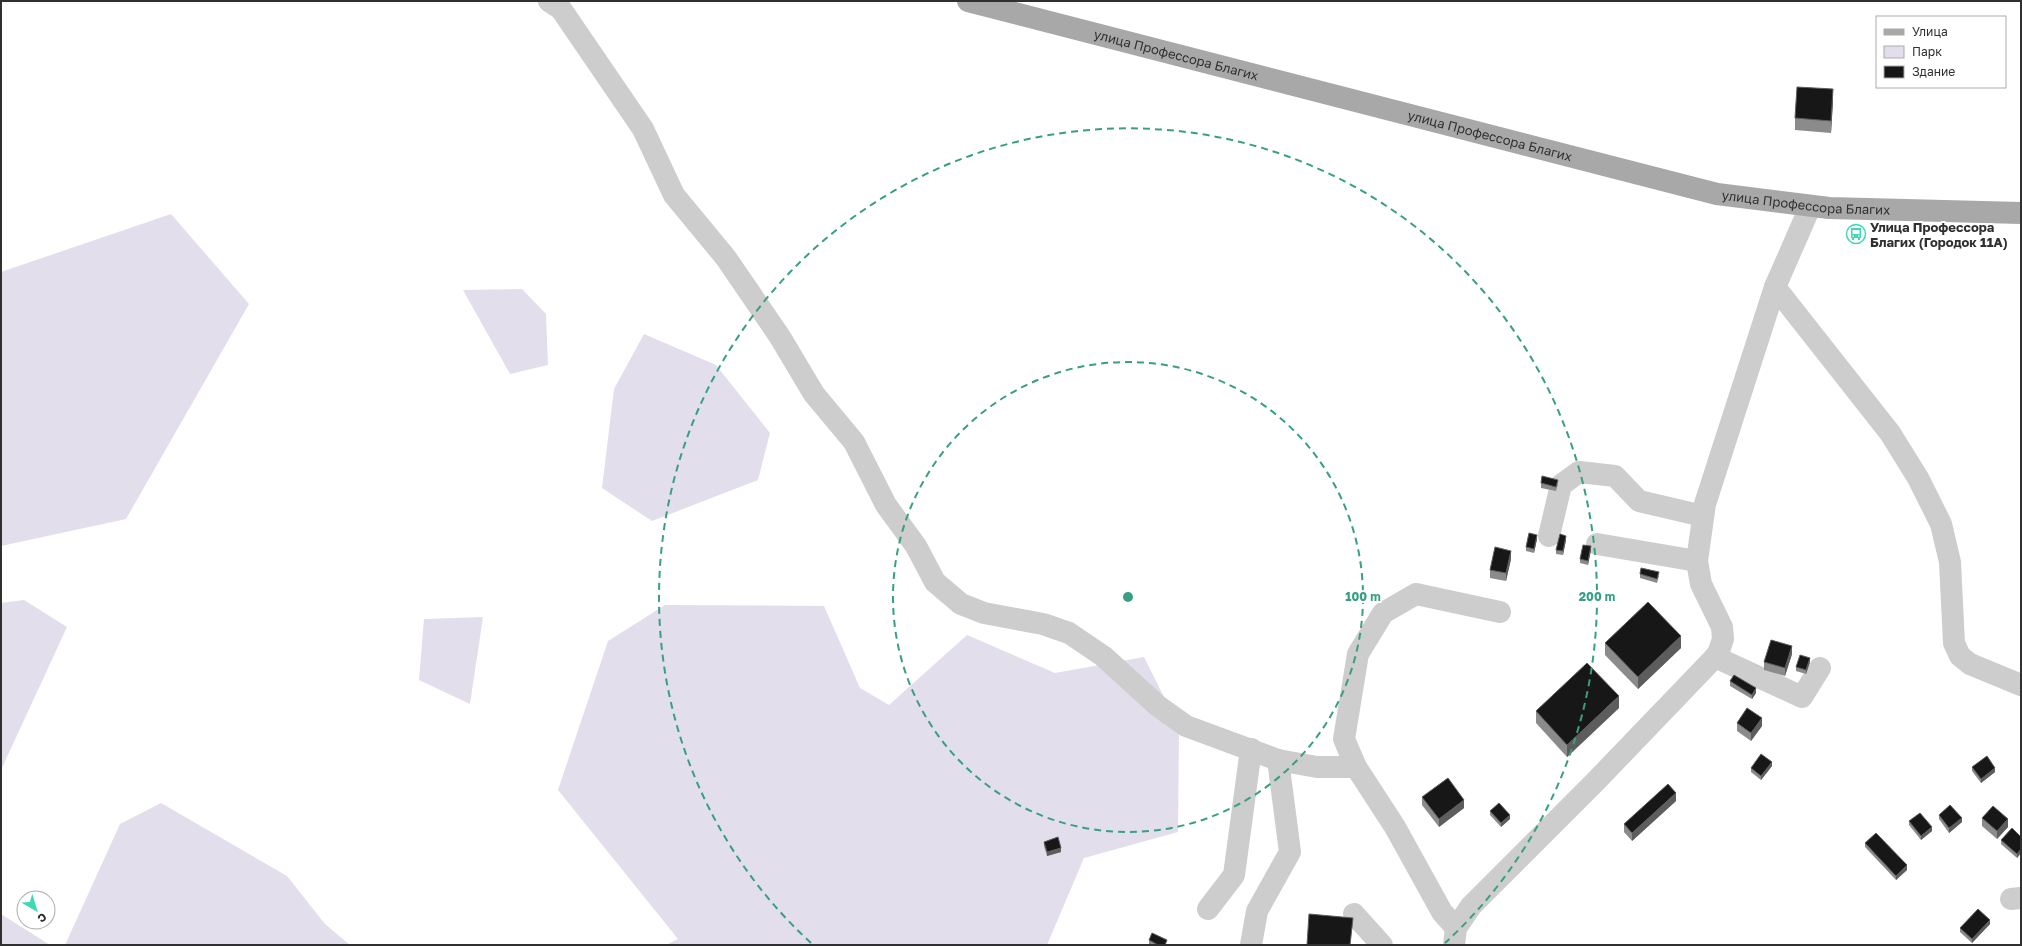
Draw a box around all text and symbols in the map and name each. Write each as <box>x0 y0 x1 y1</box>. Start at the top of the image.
legend <box>1876 16 2006 88</box>
text: Улица <box>1912 24 1948 39</box>
street label: улица Профессора Благих <box>1092 26 1260 84</box>
text: Парк <box>1912 44 1942 59</box>
text: Здание <box>1912 64 1955 79</box>
street label: улица Профессора Благих <box>1406 107 1574 164</box>
street label: улица Профессора Благих <box>1721 187 1891 218</box>
place label: Улица Профессора Благих (Городок 11А) <box>1870 219 2008 250</box>
bus stop icon: Улица Профессора Благих (Городок 11А) <box>1845 223 1867 245</box>
text: 100 m <box>1345 589 1381 604</box>
text: 200 m <box>1579 589 1615 604</box>
centre of rings <box>1121 590 1135 604</box>
north arrow <box>16 890 56 930</box>
text: С <box>35 911 50 926</box>

